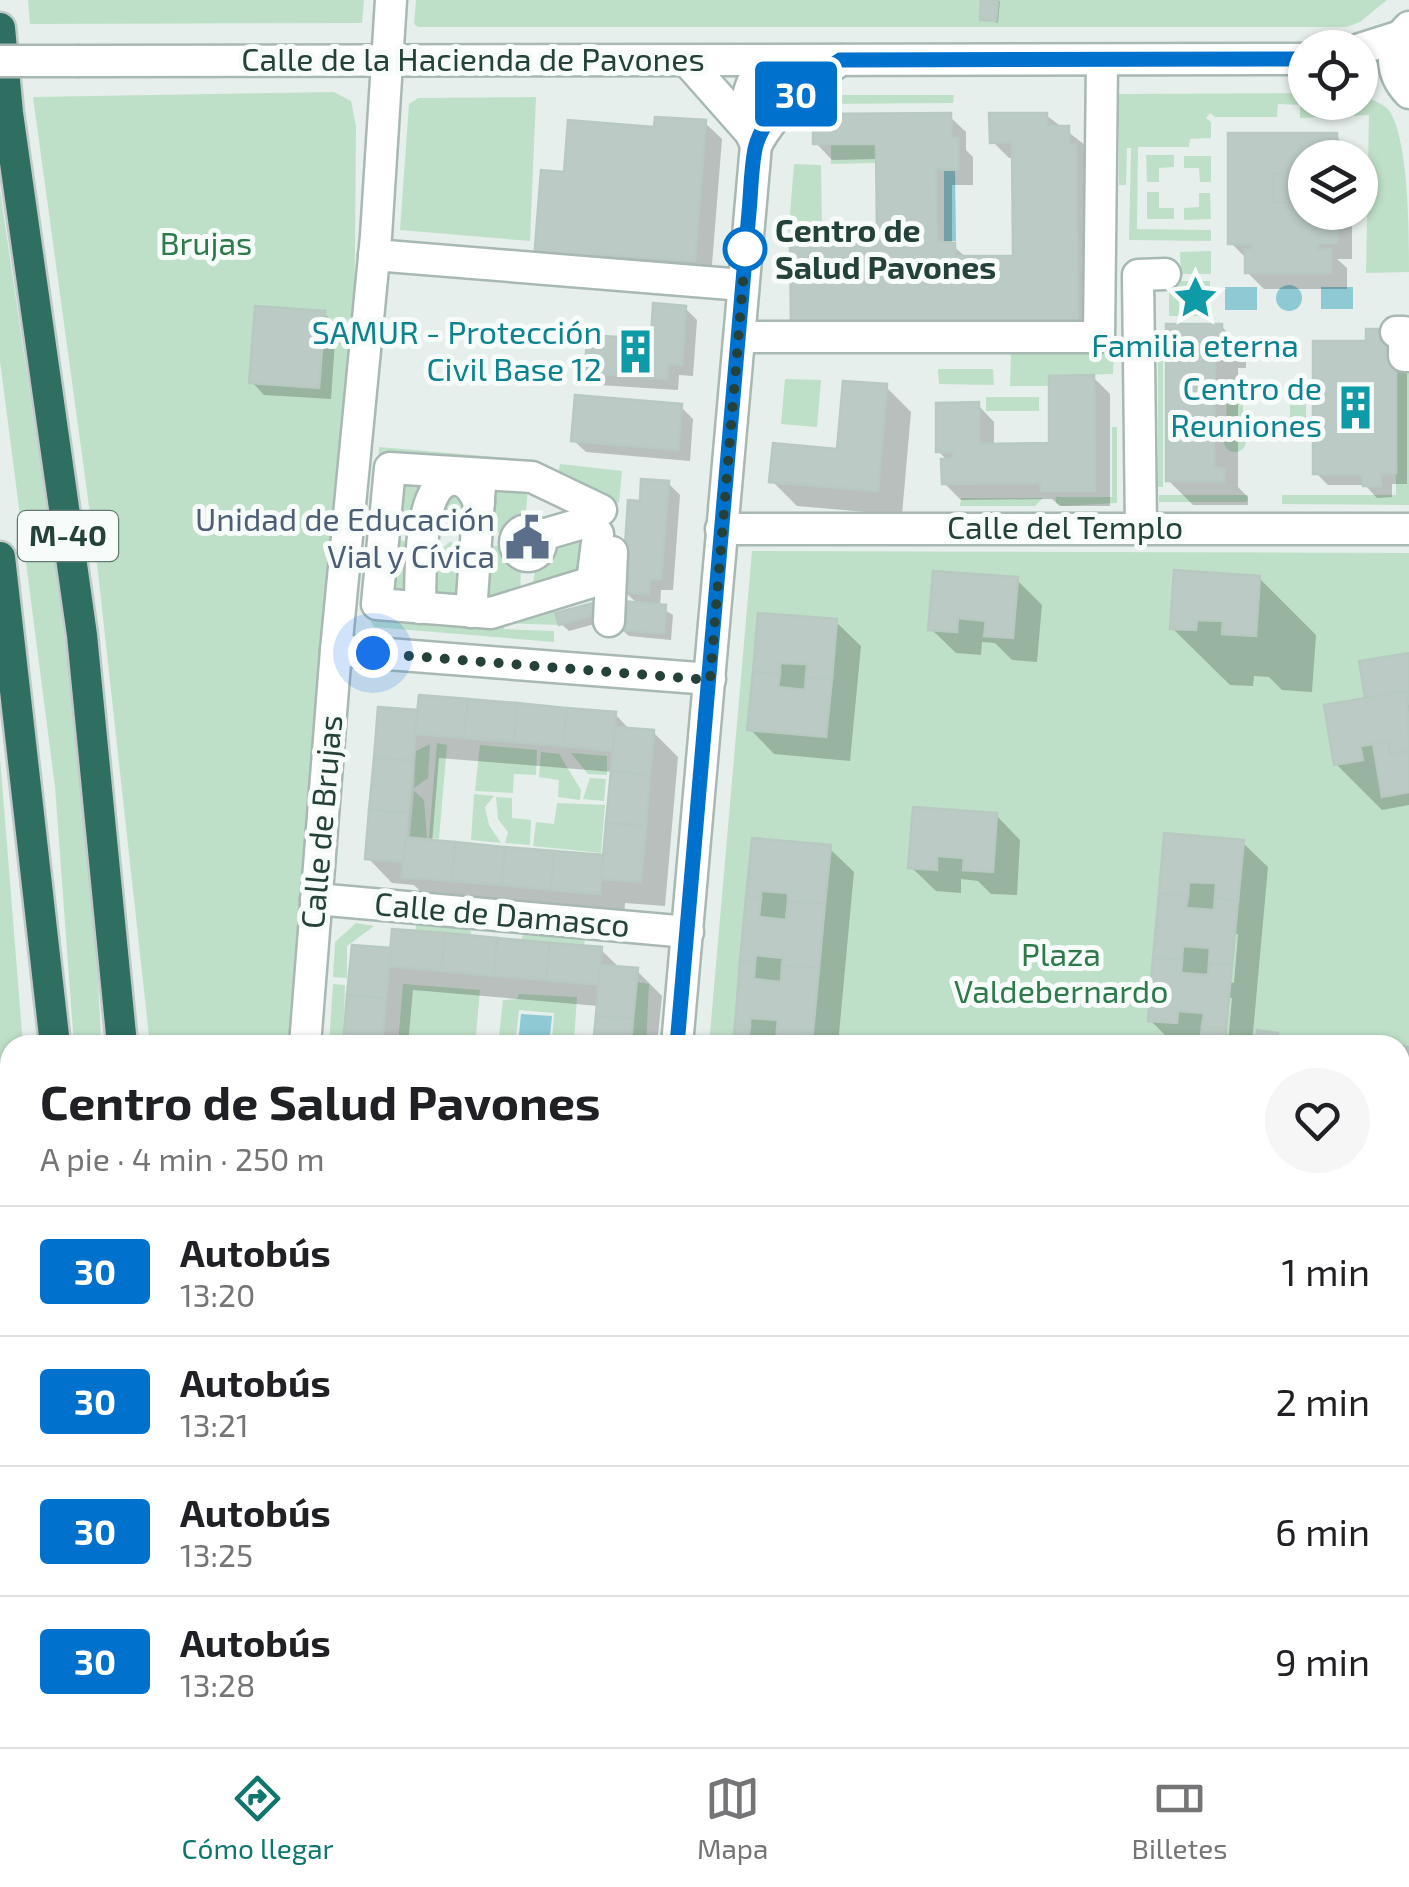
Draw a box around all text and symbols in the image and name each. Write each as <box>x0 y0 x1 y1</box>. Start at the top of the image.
map controls <box>1288 30 1378 230</box>
button: locate <box>1288 30 1378 120</box>
street label: Calle de la Hacienda de Pavones <box>241 39 705 77</box>
line badge: 30 <box>751 62 841 126</box>
text: 30 <box>775 73 817 115</box>
button: layers <box>1288 140 1378 230</box>
place label: Centro de Salud Pavones <box>775 210 996 285</box>
park label: Brujas <box>160 223 252 262</box>
marker: Centro de Salud Pavones <box>724 228 766 270</box>
place icon: Familia eterna <box>1171 274 1219 322</box>
place label: SAMUR - Protección Civil Base 12 <box>312 312 602 387</box>
place label: Familia eterna <box>1091 325 1299 363</box>
building icon: SAMUR - Protección Civil Base 12 <box>611 327 659 375</box>
place label: Centro de Reuniones <box>1170 368 1322 443</box>
building icon: Centro de Reuniones <box>1331 383 1379 431</box>
place label: Unidad de Educación Vial y Cívica <box>195 499 495 574</box>
street label: Calle del Templo <box>947 507 1183 545</box>
road number: M-40 <box>18 511 118 561</box>
public building icon: Unidad de Educación Vial y Cívica <box>504 514 552 562</box>
your location <box>348 628 398 678</box>
street label: Calle de Brujas <box>292 713 349 930</box>
street label: Calle de Damasco <box>373 883 631 943</box>
park label: Plaza Valdebernardo <box>954 934 1168 1009</box>
button: heart <box>1265 1068 1370 1173</box>
text: Centro de Salud Pavones <box>40 1072 601 1130</box>
text: A pie · 4 min · 250 m <box>40 1139 325 1177</box>
text: Autobús <box>180 1229 331 1275</box>
text: 1 min <box>1282 1248 1370 1294</box>
text: 30 <box>74 1250 116 1292</box>
text: 13:20 <box>180 1275 255 1313</box>
text: Autobús <box>180 1359 331 1405</box>
text: 2 min <box>1275 1378 1370 1424</box>
text: 30 <box>74 1380 116 1422</box>
text: 13:21 <box>180 1405 249 1443</box>
text: Autobús <box>180 1489 331 1535</box>
text: 6 min <box>1275 1508 1370 1554</box>
text: 30 <box>74 1510 116 1552</box>
text: 13:25 <box>180 1535 253 1573</box>
text: Autobús <box>180 1619 331 1665</box>
text: 9 min <box>1275 1638 1370 1684</box>
text: 30 <box>74 1640 116 1682</box>
text: 13:28 <box>180 1665 256 1703</box>
tab: Cómo llegar <box>182 1771 334 1865</box>
tab: Mapa <box>697 1771 768 1865</box>
tab: Billetes <box>1132 1771 1227 1865</box>

